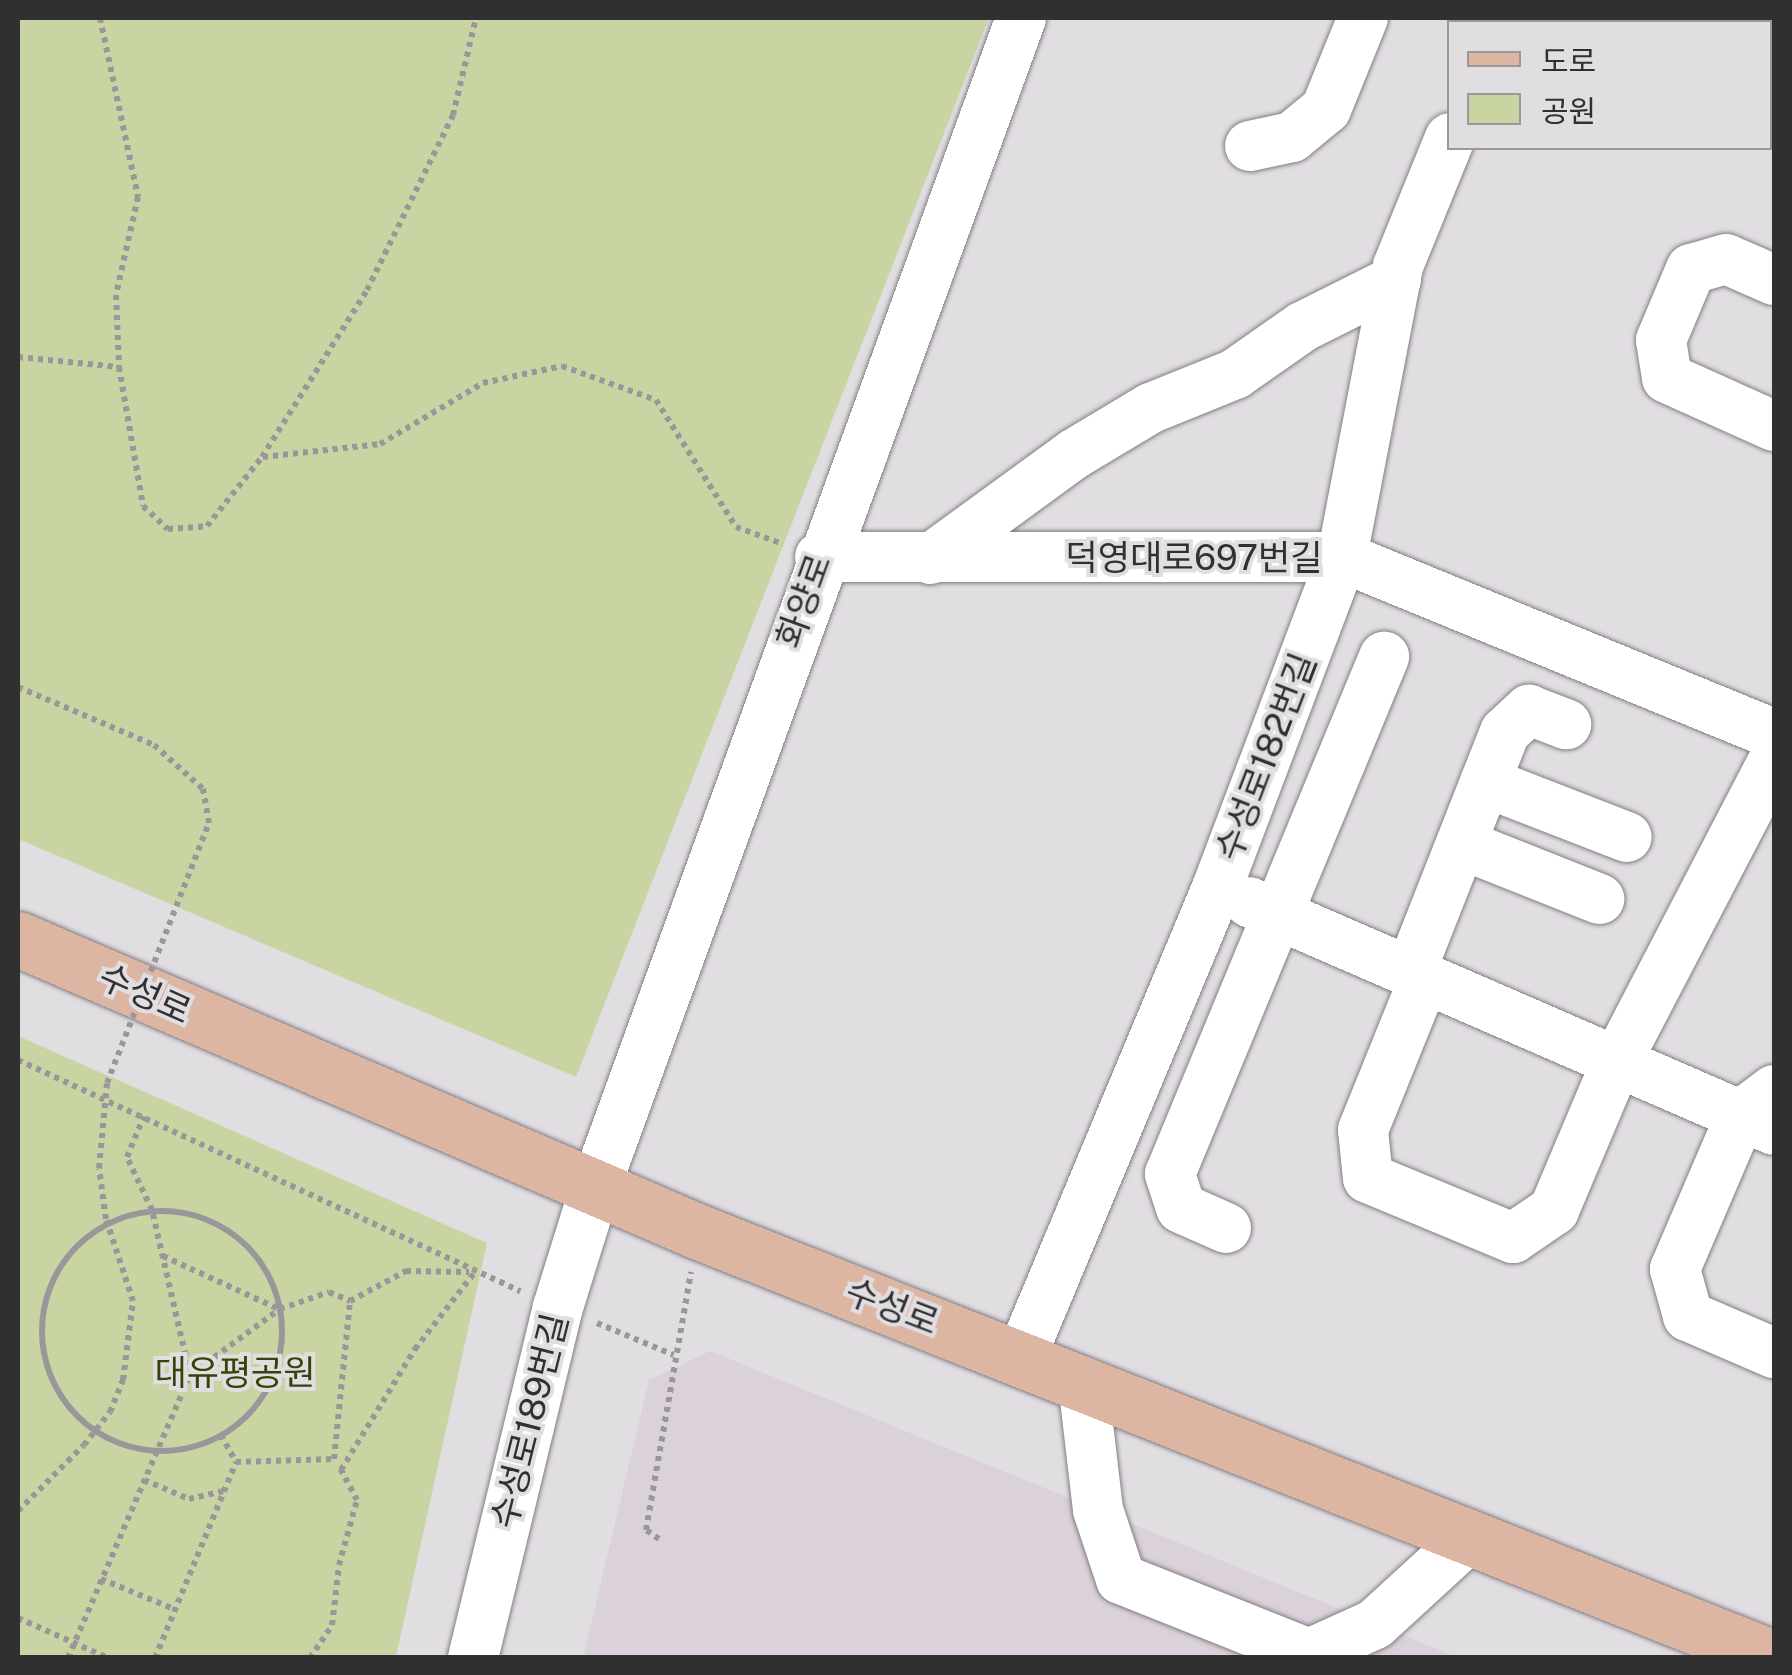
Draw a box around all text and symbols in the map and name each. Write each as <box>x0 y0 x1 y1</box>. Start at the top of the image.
legend <box>1447 20 1772 150</box>
text: 도로 <box>1541 43 1596 79</box>
text: 공원 <box>1541 93 1596 129</box>
street label: 덕영대로697번길 <box>1066 537 1322 579</box>
street label: 화양로 <box>768 548 840 654</box>
street label: 수성로182번길 <box>1207 647 1325 867</box>
street label: 수성로 <box>92 955 198 1033</box>
street label: 수성로 <box>839 1270 945 1344</box>
street label: 수성로189번길 <box>483 1309 577 1533</box>
park label: 대유평공원 <box>155 1352 315 1394</box>

